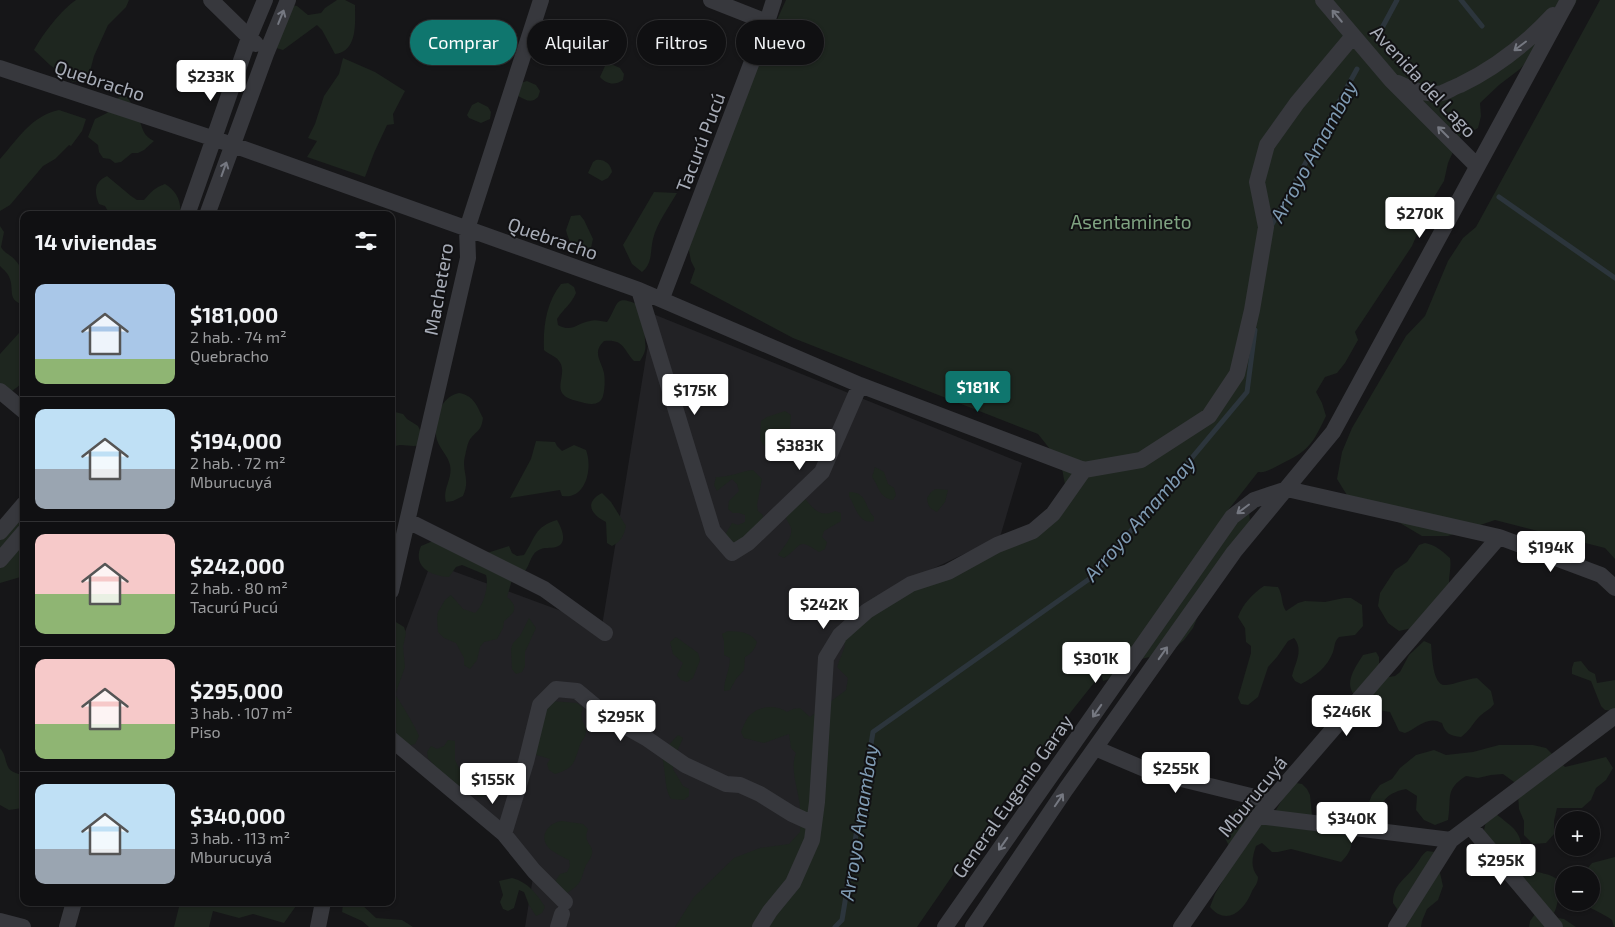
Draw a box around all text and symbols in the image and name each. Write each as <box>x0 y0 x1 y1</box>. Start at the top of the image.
one-way arrow <box>277 10 286 25</box>
one-way arrow <box>1331 10 1342 23</box>
chip: Comprar <box>410 20 517 65</box>
chip: Alquilar <box>527 20 627 65</box>
chip: Filtros <box>637 20 726 65</box>
chip: Nuevo <box>736 20 824 65</box>
street label: Avenida del Lago <box>1366 20 1482 142</box>
one-way arrow <box>1514 40 1527 51</box>
street label: Quebracho <box>52 55 148 105</box>
pin: $233K <box>176 59 246 102</box>
text: $233K <box>188 66 234 85</box>
water label: Arroyo Amambay <box>1264 76 1363 227</box>
street label: Tacurú Pucú <box>671 89 729 195</box>
one-way arrow <box>1437 126 1449 138</box>
one-way arrow <box>220 162 229 177</box>
pin: $270K <box>1385 196 1455 239</box>
text: $270K <box>1396 203 1444 222</box>
park label: Asentamineto <box>1070 210 1192 233</box>
street label: Quebracho <box>505 212 601 264</box>
icon: filters <box>352 227 380 255</box>
text: 14 viviendas <box>35 229 157 254</box>
street label: Machetero <box>419 241 457 337</box>
text: $181,000 <box>190 302 278 327</box>
icon: home <box>75 304 135 364</box>
text: 2 hab. · 74 m² <box>190 327 287 346</box>
text: Quebracho <box>190 346 269 365</box>
pin: $181K <box>943 370 1013 413</box>
pin: $175K <box>660 374 730 416</box>
text: $181K <box>956 377 1000 396</box>
text: $175K <box>673 380 717 399</box>
text: $194,000 <box>190 428 282 453</box>
pin: $383K <box>765 428 835 471</box>
icon: home <box>75 429 135 489</box>
text: $383K <box>776 435 824 454</box>
water label: Arroyo Amambay <box>1078 450 1201 587</box>
text: 2 hab. · 72 m² <box>190 453 286 472</box>
text: Mburucuyá <box>190 472 272 491</box>
one-way arrow <box>1237 503 1250 514</box>
pin: $194K <box>1516 530 1586 573</box>
text: $194K <box>1528 537 1574 556</box>
text: $242,000 <box>190 553 285 578</box>
icon: home <box>75 554 135 614</box>
text: 2 hab. · 80 m² <box>190 578 288 597</box>
pin: $242K <box>789 588 859 630</box>
text: $242K <box>800 594 848 613</box>
text: Tacurú Pucú <box>190 597 278 616</box>
pin: $301K <box>1061 642 1131 684</box>
one-way arrow <box>1158 646 1168 660</box>
text: $301K <box>1073 648 1119 667</box>
text: $295,000 <box>190 678 283 703</box>
icon: home <box>75 679 135 739</box>
pin: $246K <box>1312 694 1382 737</box>
pin: $295K <box>586 700 656 742</box>
text: $246K <box>1323 701 1371 720</box>
text: 3 hab. · 107 m² <box>190 703 293 722</box>
one-way arrow <box>1092 703 1102 717</box>
text: $295K <box>598 706 645 725</box>
street label: General Eugenio Garay <box>947 710 1077 882</box>
text: Piso <box>190 722 221 741</box>
water label: Arroyo Amambay <box>834 742 883 903</box>
street label: Mburucuyá <box>1212 751 1292 841</box>
pin: $255K <box>1141 752 1211 794</box>
text: $255K <box>1153 758 1199 777</box>
pin: $155K <box>458 762 528 805</box>
text: $155K <box>471 769 515 788</box>
one-way arrow <box>1054 793 1064 807</box>
pin: $340K <box>1317 802 1387 844</box>
text: $340,000 <box>190 803 286 828</box>
icon: home <box>75 804 135 864</box>
text: $340K <box>1328 808 1376 827</box>
map controls <box>1555 811 1600 911</box>
button: + <box>1555 811 1600 856</box>
text: 3 hab. · 113 m² <box>190 828 290 847</box>
one-way arrow <box>998 836 1008 850</box>
pin: $295K <box>1466 844 1536 886</box>
text: Mburucuyá <box>190 847 272 866</box>
text: $295K <box>1478 850 1525 869</box>
button: − <box>1555 866 1600 911</box>

